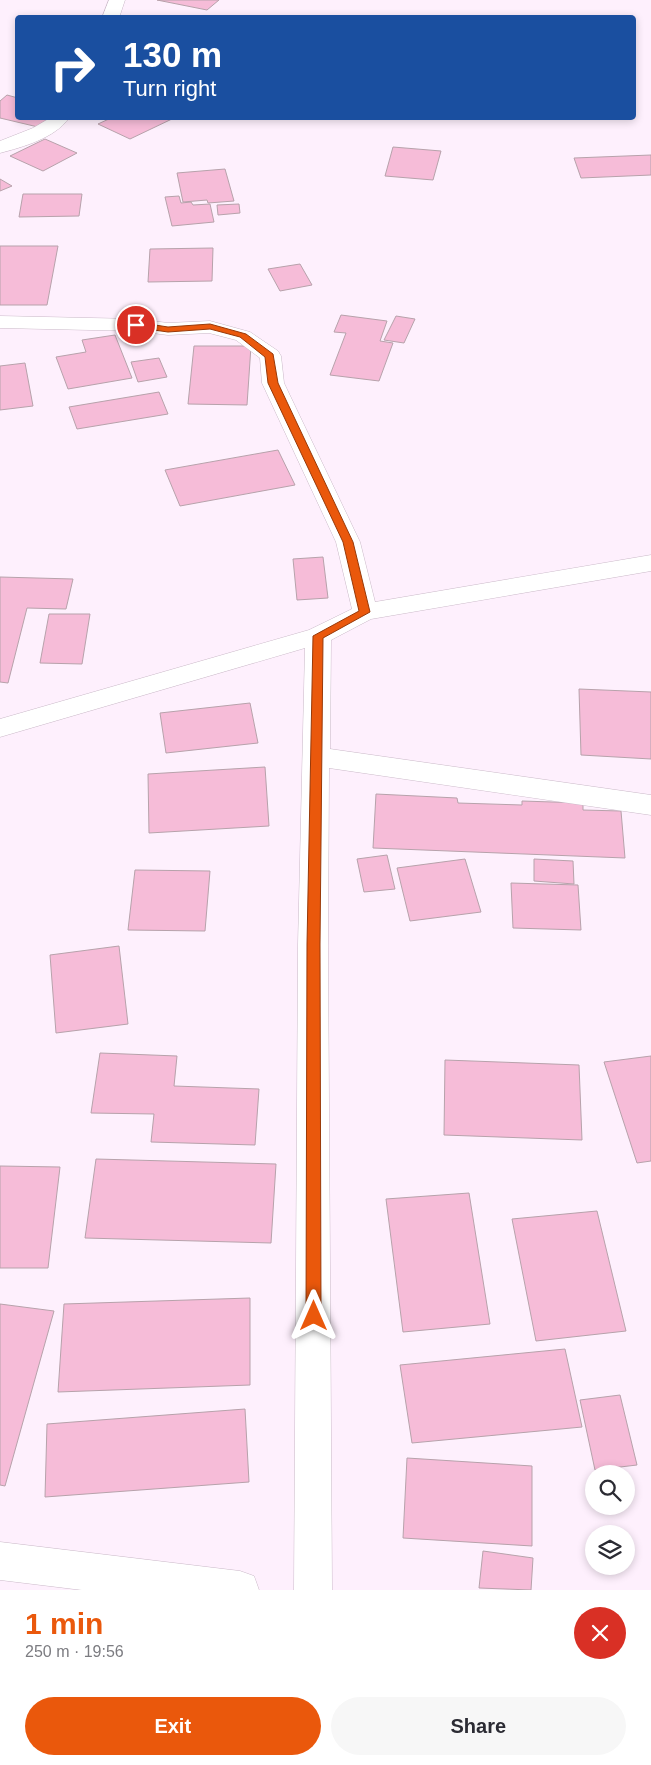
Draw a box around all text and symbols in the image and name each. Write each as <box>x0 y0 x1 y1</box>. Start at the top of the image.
icon: right <box>40 35 105 100</box>
text: 130 m <box>123 35 222 74</box>
text: Turn right <box>123 76 216 101</box>
pin <box>115 304 157 346</box>
icon: arrive <box>122 311 150 339</box>
position arrow <box>287 1289 339 1341</box>
map controls <box>585 1465 635 1575</box>
button: search <box>585 1465 635 1515</box>
button: layers <box>585 1525 635 1575</box>
text: 1 min <box>25 1607 103 1640</box>
button: close <box>574 1607 626 1659</box>
text: 250 m · 19:56 <box>25 1643 124 1660</box>
button: Exit <box>25 1697 321 1755</box>
button: Share <box>331 1697 626 1755</box>

